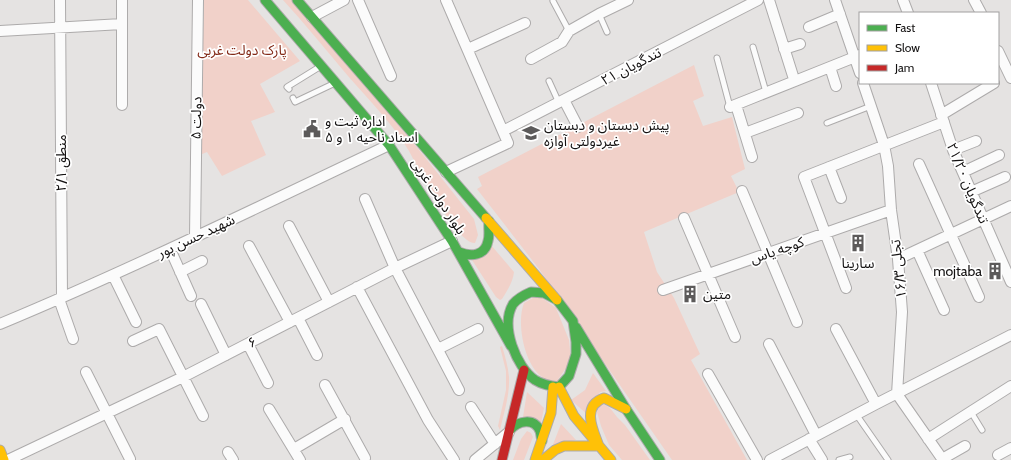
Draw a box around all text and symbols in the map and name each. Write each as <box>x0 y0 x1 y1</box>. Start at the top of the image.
legend <box>859 12 999 84</box>
text: Fast <box>895 20 915 35</box>
text: Slow <box>895 40 920 55</box>
park label: پارک دولت غربی <box>197 41 287 60</box>
street label: ۲۱ تندگویان <box>598 43 664 89</box>
text: Jam <box>894 60 914 75</box>
street label: ۵ دولت <box>187 96 205 140</box>
place label: اداره ثبت و اسناد ناحیه ۱ و ۵ <box>325 112 418 146</box>
place label: پیش دبستان و دبستان غیردولتی آوازه <box>544 116 669 150</box>
public building icon: اداره ثبت و اسناد ناحیه ۱ و ۵ <box>302 119 322 139</box>
school or university icon: پیش دبستان و دبستان غیردولتی آوازه <box>521 123 541 143</box>
street label: منطق ۲/۱ <box>52 134 71 192</box>
street label: ۲۱/۲۰ تندگویان <box>943 140 993 226</box>
street label: بلوار دولت غربی <box>408 154 470 238</box>
street label: شهید حسن پور <box>154 210 238 263</box>
street label: کوچه یاس <box>748 232 807 269</box>
building icon: سارینا <box>848 233 868 253</box>
street label: ۱۶/۳ تجلی <box>886 239 910 299</box>
place label: سارینا <box>842 254 874 272</box>
building icon: mojtaba <box>985 261 1005 281</box>
place label: mojtaba <box>933 262 982 280</box>
building icon: متین <box>680 284 700 304</box>
place label: متین <box>703 285 731 303</box>
street label: ۶ <box>244 332 260 352</box>

